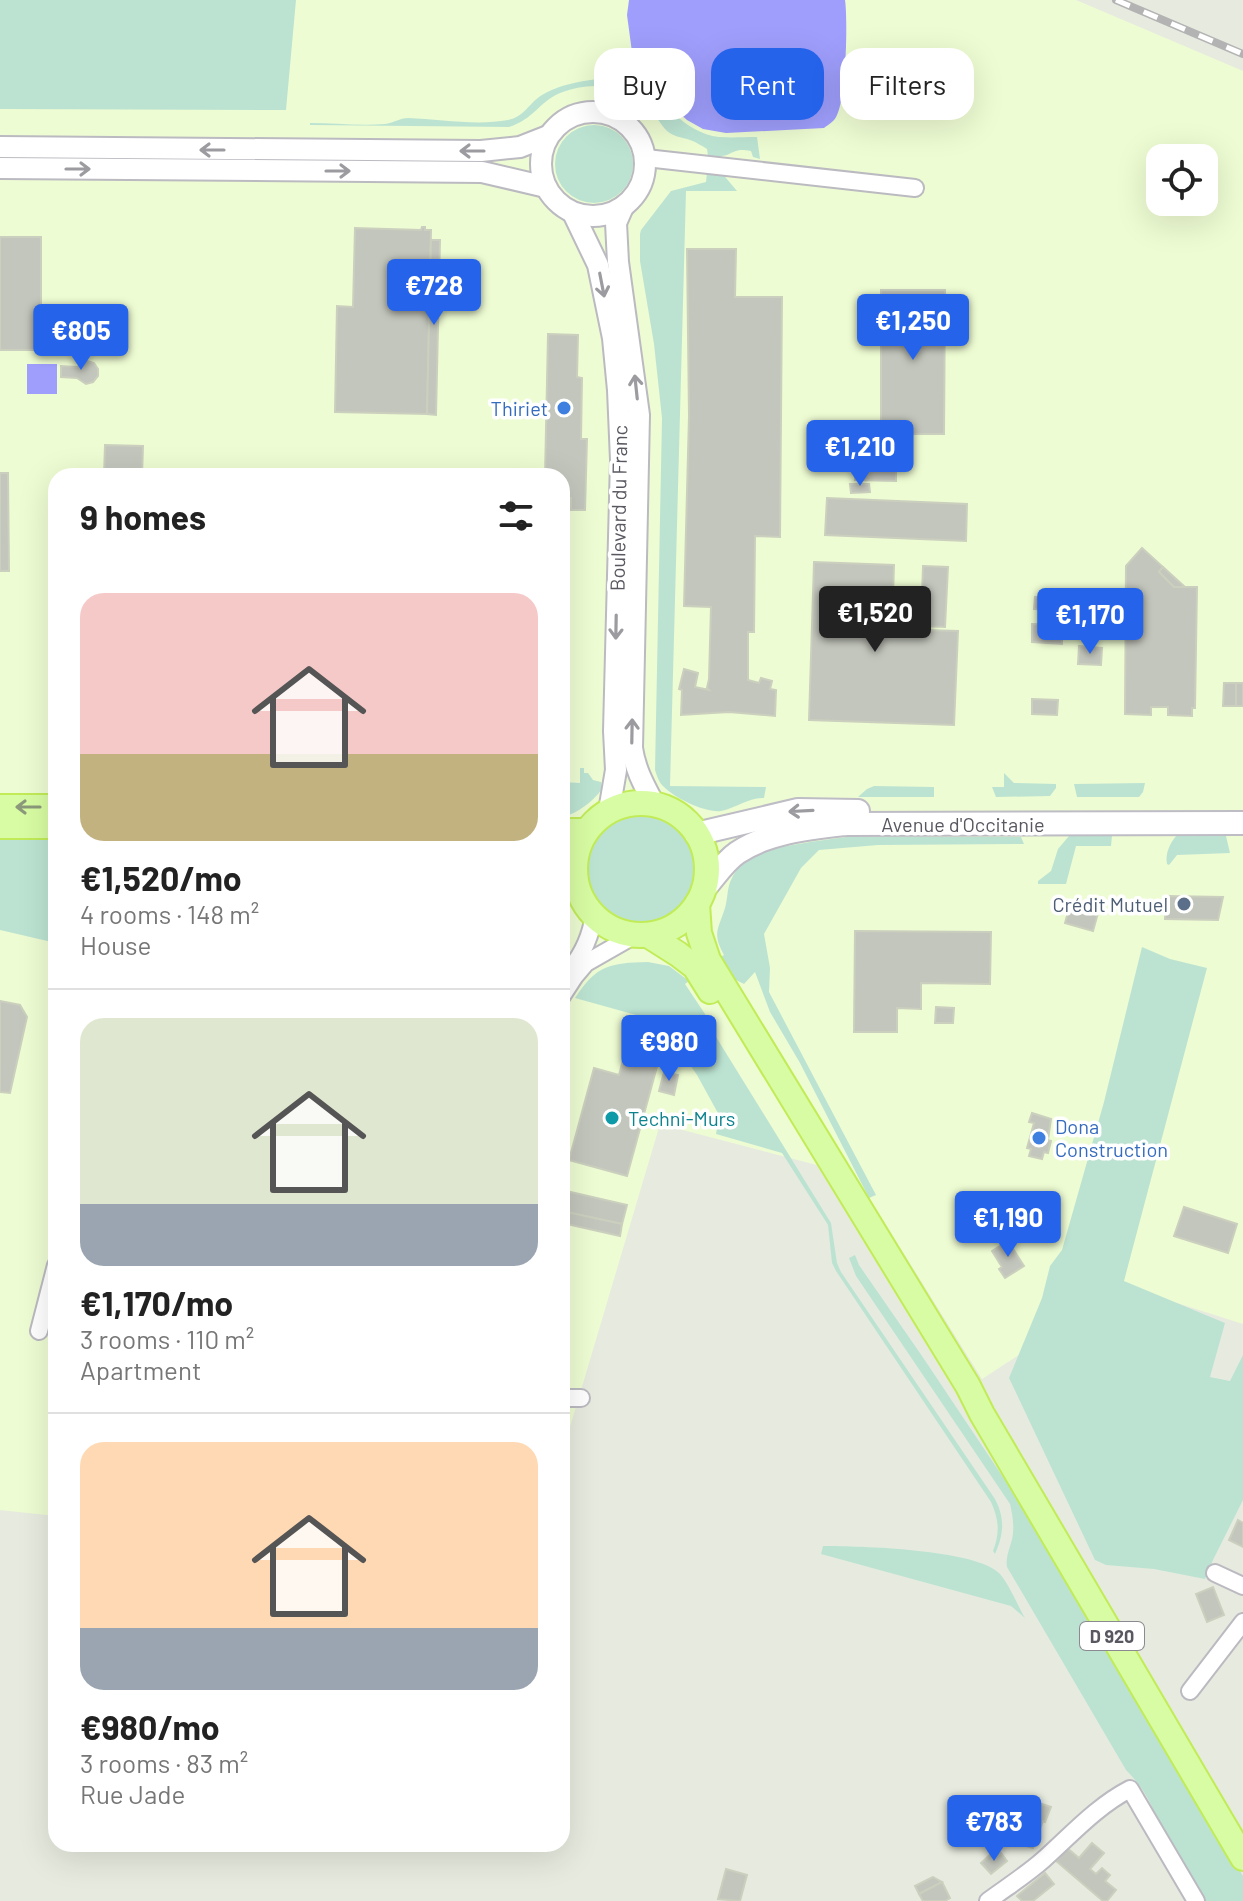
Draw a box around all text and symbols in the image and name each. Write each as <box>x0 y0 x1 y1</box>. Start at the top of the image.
chip: Buy <box>594 48 695 120</box>
chip: Rent <box>711 48 824 120</box>
chip: Filters <box>840 48 974 120</box>
one-way arrow <box>199 142 226 158</box>
one-way arrow <box>459 143 486 159</box>
map controls <box>1146 144 1218 216</box>
button: locate <box>1146 144 1218 216</box>
one-way arrow <box>64 161 91 176</box>
one-way arrow <box>324 163 351 179</box>
pin: €728 <box>387 259 481 327</box>
text: €728 <box>405 269 463 300</box>
one-way arrow <box>595 271 610 297</box>
pin: €1,250 <box>848 294 978 362</box>
pin: €805 <box>34 304 128 372</box>
text: €1,250 <box>875 304 951 335</box>
text: €805 <box>51 314 111 345</box>
one-way arrow <box>629 374 644 401</box>
place label: Thiriet <box>491 396 548 420</box>
marker: Thiriet <box>555 399 573 417</box>
pin: €1,210 <box>795 420 925 488</box>
street label: Boulevard du Franc <box>605 425 631 591</box>
text: €1,210 <box>824 430 896 461</box>
icon: filters <box>494 494 538 538</box>
text: 9 homes <box>80 496 206 537</box>
pin: €1,520 <box>810 586 940 654</box>
pin: €1,170 <box>1025 588 1155 656</box>
text: €1,520 <box>837 596 913 627</box>
text: €1,170 <box>1055 598 1125 629</box>
one-way arrow <box>608 613 624 640</box>
icon: home <box>237 645 381 789</box>
one-way arrow <box>625 718 640 745</box>
one-way arrow <box>15 799 42 815</box>
one-way arrow <box>788 804 815 819</box>
street label: Avenue d'Occitanie <box>881 812 1045 836</box>
text: €1,520/mo <box>80 857 242 898</box>
place label: Crédit Mutuel <box>1052 892 1168 916</box>
marker: Crédit Mutuel <box>1175 895 1193 913</box>
text: 4 rooms · 148 m² <box>80 898 259 929</box>
text: House <box>80 929 151 960</box>
pin: €980 <box>622 1015 716 1083</box>
text: €980 <box>639 1025 699 1056</box>
icon: home <box>237 1070 381 1214</box>
place label: Techni-Murs <box>628 1106 735 1130</box>
marker: Techni-Murs <box>603 1109 621 1127</box>
place label: Dona Construction <box>1055 1114 1168 1161</box>
marker: Dona Construction <box>1030 1129 1048 1147</box>
pin: €1,190 <box>943 1191 1073 1259</box>
text: €1,190 <box>973 1201 1043 1232</box>
text: €1,170/mo <box>80 1282 233 1323</box>
text: 3 rooms · 110 m² <box>80 1323 254 1354</box>
text: Apartment <box>80 1354 201 1385</box>
icon: home <box>237 1494 381 1638</box>
road number: D 920 <box>1080 1622 1144 1650</box>
text: €980/mo <box>80 1706 220 1747</box>
text: 3 rooms · 83 m² <box>80 1747 248 1778</box>
text: Rue Jade <box>80 1778 185 1809</box>
pin: €783 <box>947 1795 1041 1863</box>
text: €783 <box>965 1805 1023 1836</box>

